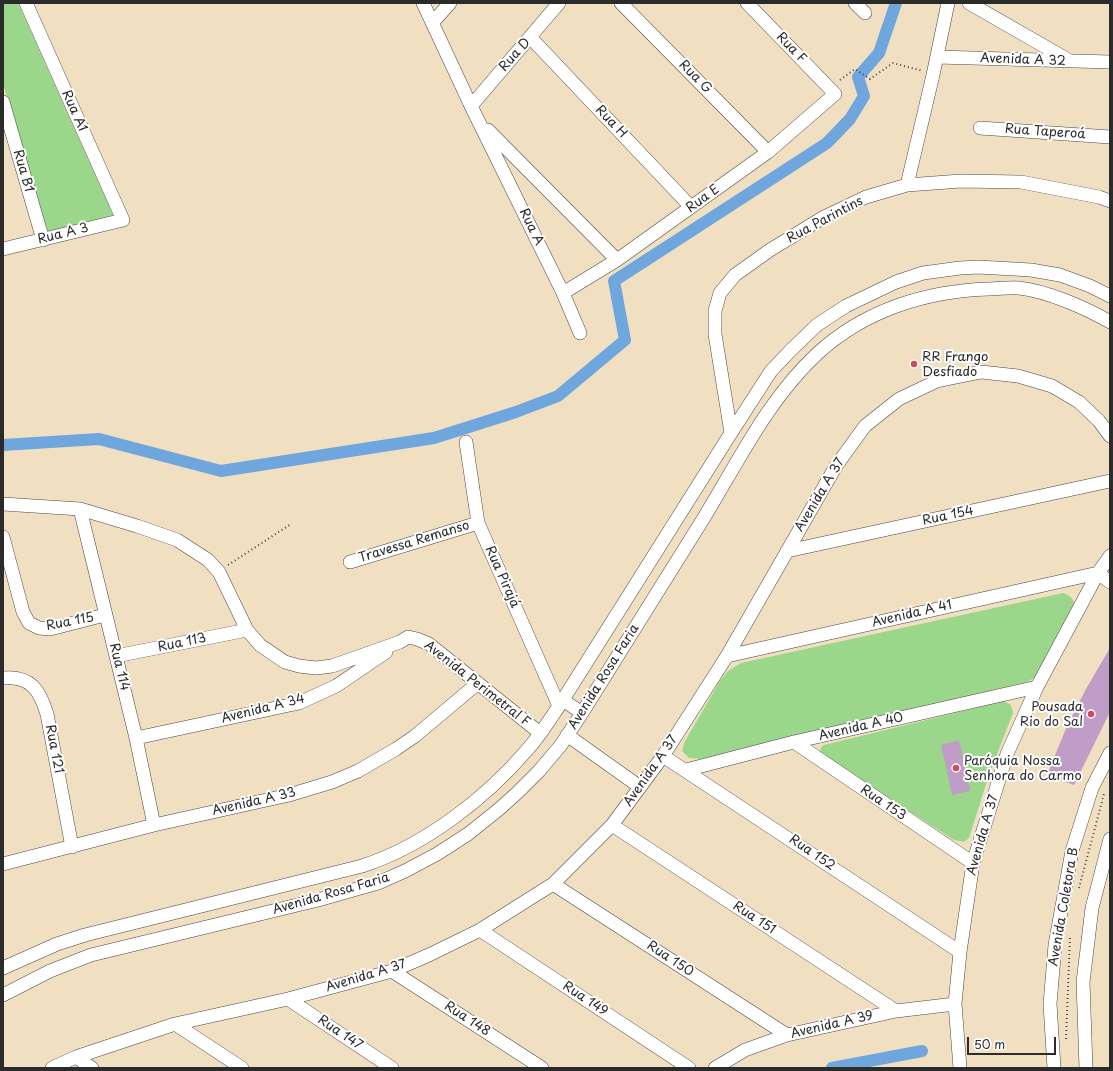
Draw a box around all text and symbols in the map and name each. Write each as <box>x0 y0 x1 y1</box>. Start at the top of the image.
street label: Rua F <box>773 29 809 67</box>
street label: Rua D <box>496 35 534 75</box>
street label: Avenida A 32 <box>980 51 1066 69</box>
street label: Rua G <box>675 57 715 97</box>
street label: Rua A1 <box>58 88 90 134</box>
street label: Rua H <box>592 102 630 142</box>
street label: Rua Taperoá <box>1004 121 1086 143</box>
street label: Rua B1 <box>9 148 37 194</box>
street label: Rua E <box>683 182 723 216</box>
street label: Rua Parintins <box>784 193 866 247</box>
street label: Rua A <box>515 206 547 248</box>
street label: Rua A 3 <box>36 220 90 248</box>
place label: RR Frango Desfiado <box>922 349 988 380</box>
marker: RR Frango Desfiado <box>909 359 919 369</box>
street label: Avenida A 37 <box>792 455 848 535</box>
street label: Rua 154 <box>921 503 975 529</box>
street label: Travessa Remanso <box>357 518 471 566</box>
street label: Rua Pirajá <box>481 544 523 610</box>
street label: Avenida A 41 <box>870 597 954 631</box>
street label: Rua 115 <box>45 610 95 634</box>
street label: Avenida Rosa Faria <box>565 622 643 732</box>
street label: Rua 113 <box>156 630 208 656</box>
street label: Avenida Perimetral F <box>421 638 533 730</box>
street label: Rua 114 <box>106 641 132 693</box>
street label: Avenida A 34 <box>220 691 306 727</box>
place label: Pousada Rio do Sal <box>1020 699 1083 730</box>
marker: Pousada Rio do Sal <box>1086 709 1096 719</box>
street label: Avenida A 40 <box>817 710 905 744</box>
street label: Rua 121 <box>42 723 66 775</box>
street label: Avenida A 37 <box>621 732 681 810</box>
place label: Paróquia Nossa Senhora do Carmo <box>964 753 1082 784</box>
marker: Paróquia Nossa Senhora do Carmo <box>951 763 961 773</box>
street label: Rua 153 <box>857 782 909 824</box>
street label: Avenida A 33 <box>211 785 297 819</box>
street label: Avenida A 37 <box>964 793 1002 877</box>
street label: Rua 152 <box>786 832 838 874</box>
street label: Avenida Coletora B <box>1046 846 1082 968</box>
street label: Avenida Rosa Faria <box>271 870 391 918</box>
street label: Rua 151 <box>730 898 778 938</box>
street label: Rua 150 <box>644 938 696 980</box>
street label: Avenida A 37 <box>324 956 408 996</box>
street label: Rua 149 <box>559 979 611 1019</box>
street label: Rua 148 <box>441 998 493 1040</box>
street label: Avenida A 39 <box>789 1008 875 1042</box>
street label: Rua 147 <box>315 1012 365 1054</box>
scale bar <box>969 1029 1058 1055</box>
text: 50 m <box>974 1035 1005 1053</box>

